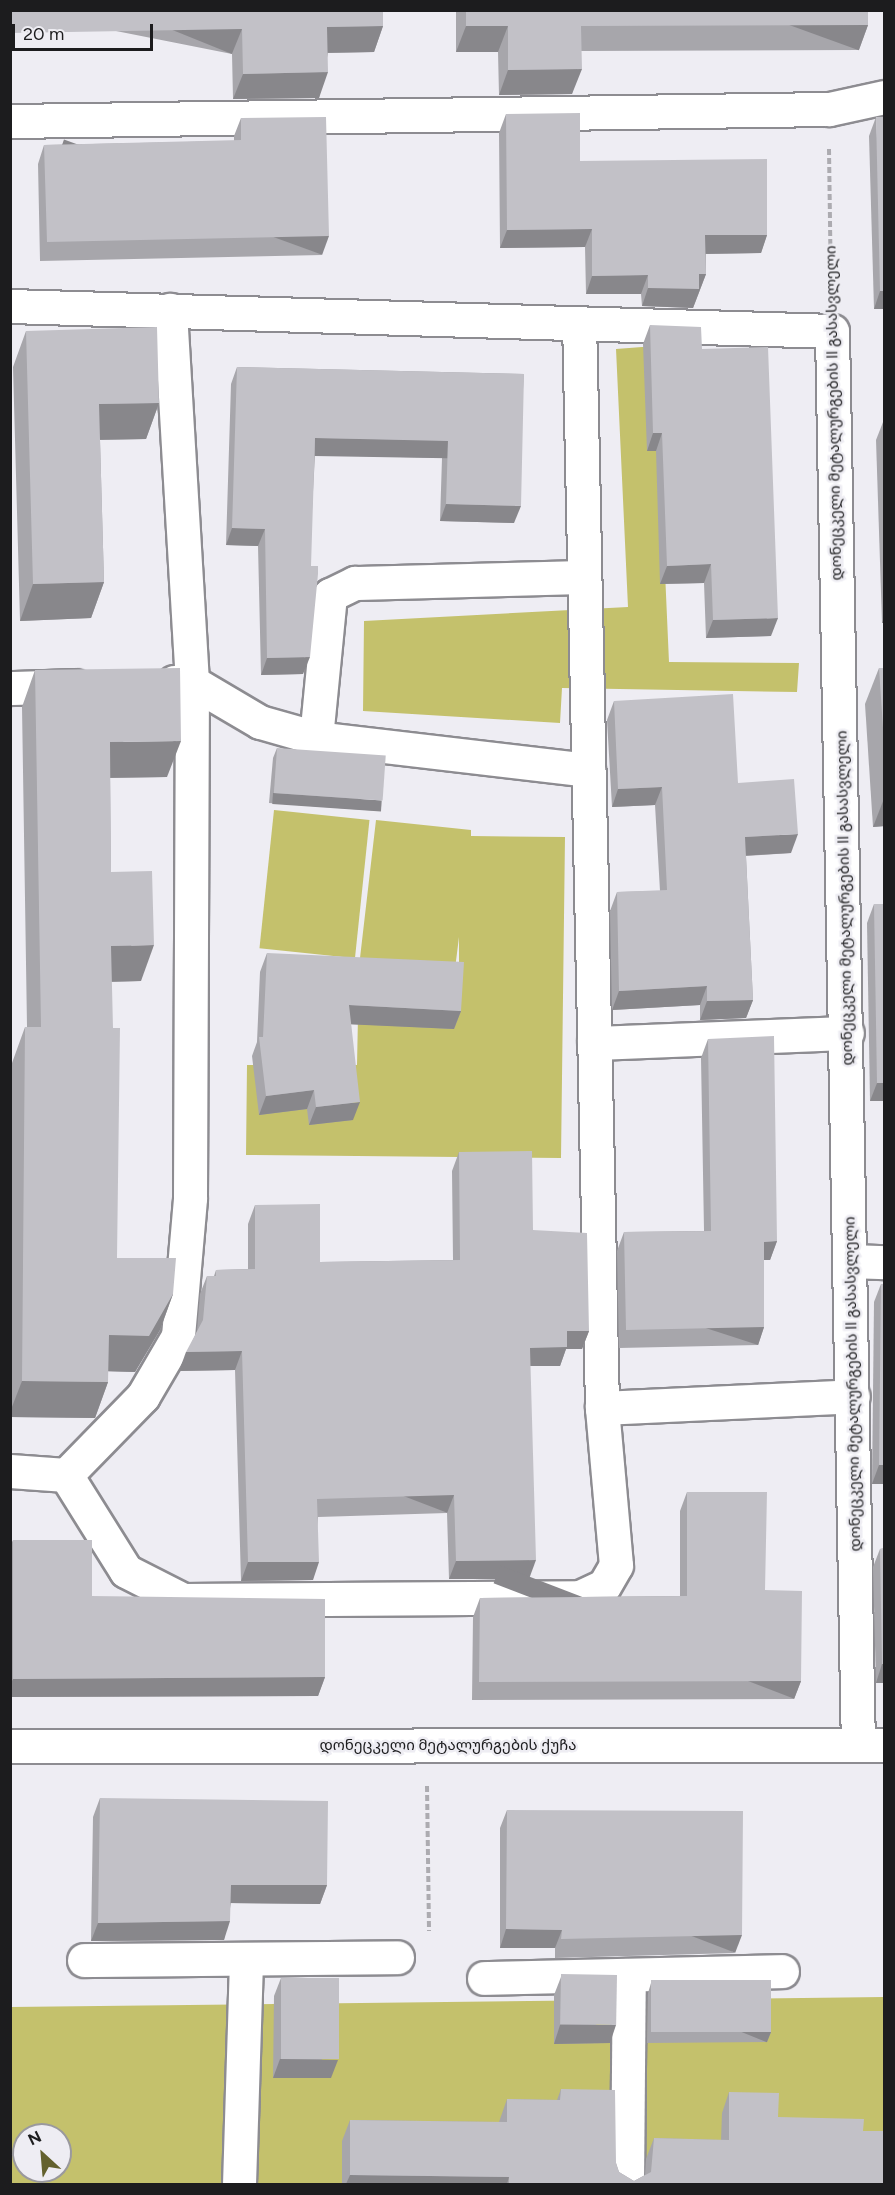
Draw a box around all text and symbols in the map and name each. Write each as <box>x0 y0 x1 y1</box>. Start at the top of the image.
scale bar <box>15 12 156 50</box>
text: 20 m <box>23 23 64 45</box>
street label: დონეცკელი მეტალურგების II გასასვლელი <box>822 245 846 581</box>
street label: დონეცკელი მეტალურგების II გასასვლელი <box>833 730 857 1066</box>
street label: დონეცკელი მეტალურგების II გასასვლელი <box>841 1216 865 1552</box>
street label: დონეცკელი მეტალურგების ქუჩა <box>320 1737 576 1755</box>
north arrow <box>12 2123 72 2183</box>
text: N <box>25 2127 44 2149</box>

